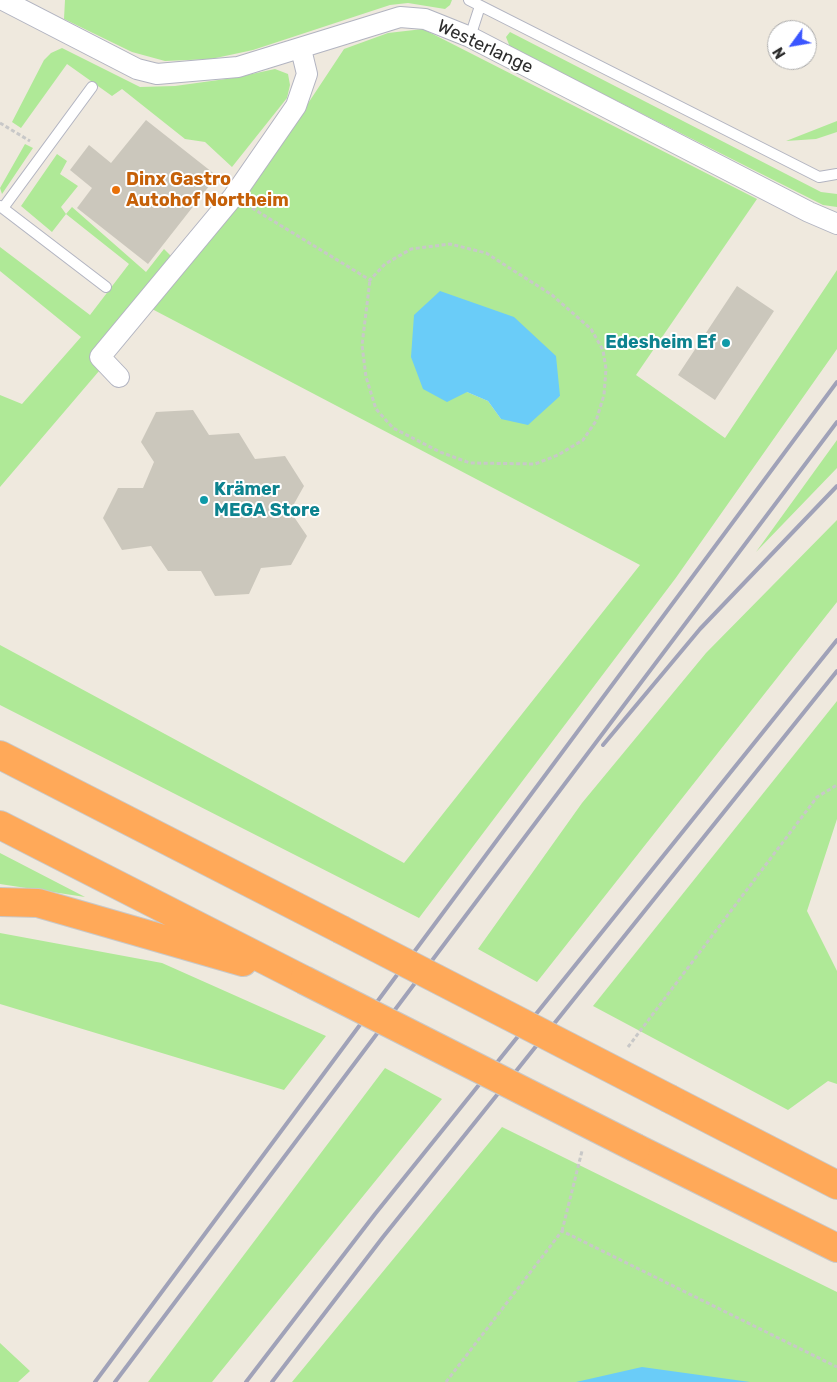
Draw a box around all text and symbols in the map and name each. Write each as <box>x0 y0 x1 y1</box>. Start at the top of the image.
street label: Westerlange <box>434 15 536 79</box>
north arrow <box>767 20 817 70</box>
text: N <box>770 44 790 61</box>
place label: Dinx Gastro Autohof Northeim <box>126 169 289 212</box>
marker: Dinx Gastro Autohof Northeim <box>110 184 122 196</box>
place label: Edesheim Ef <box>605 332 716 354</box>
marker: Edesheim Ef <box>720 337 732 349</box>
place label: Krämer MEGA Store <box>214 479 320 522</box>
marker: Krämer MEGA Store <box>198 494 210 506</box>

